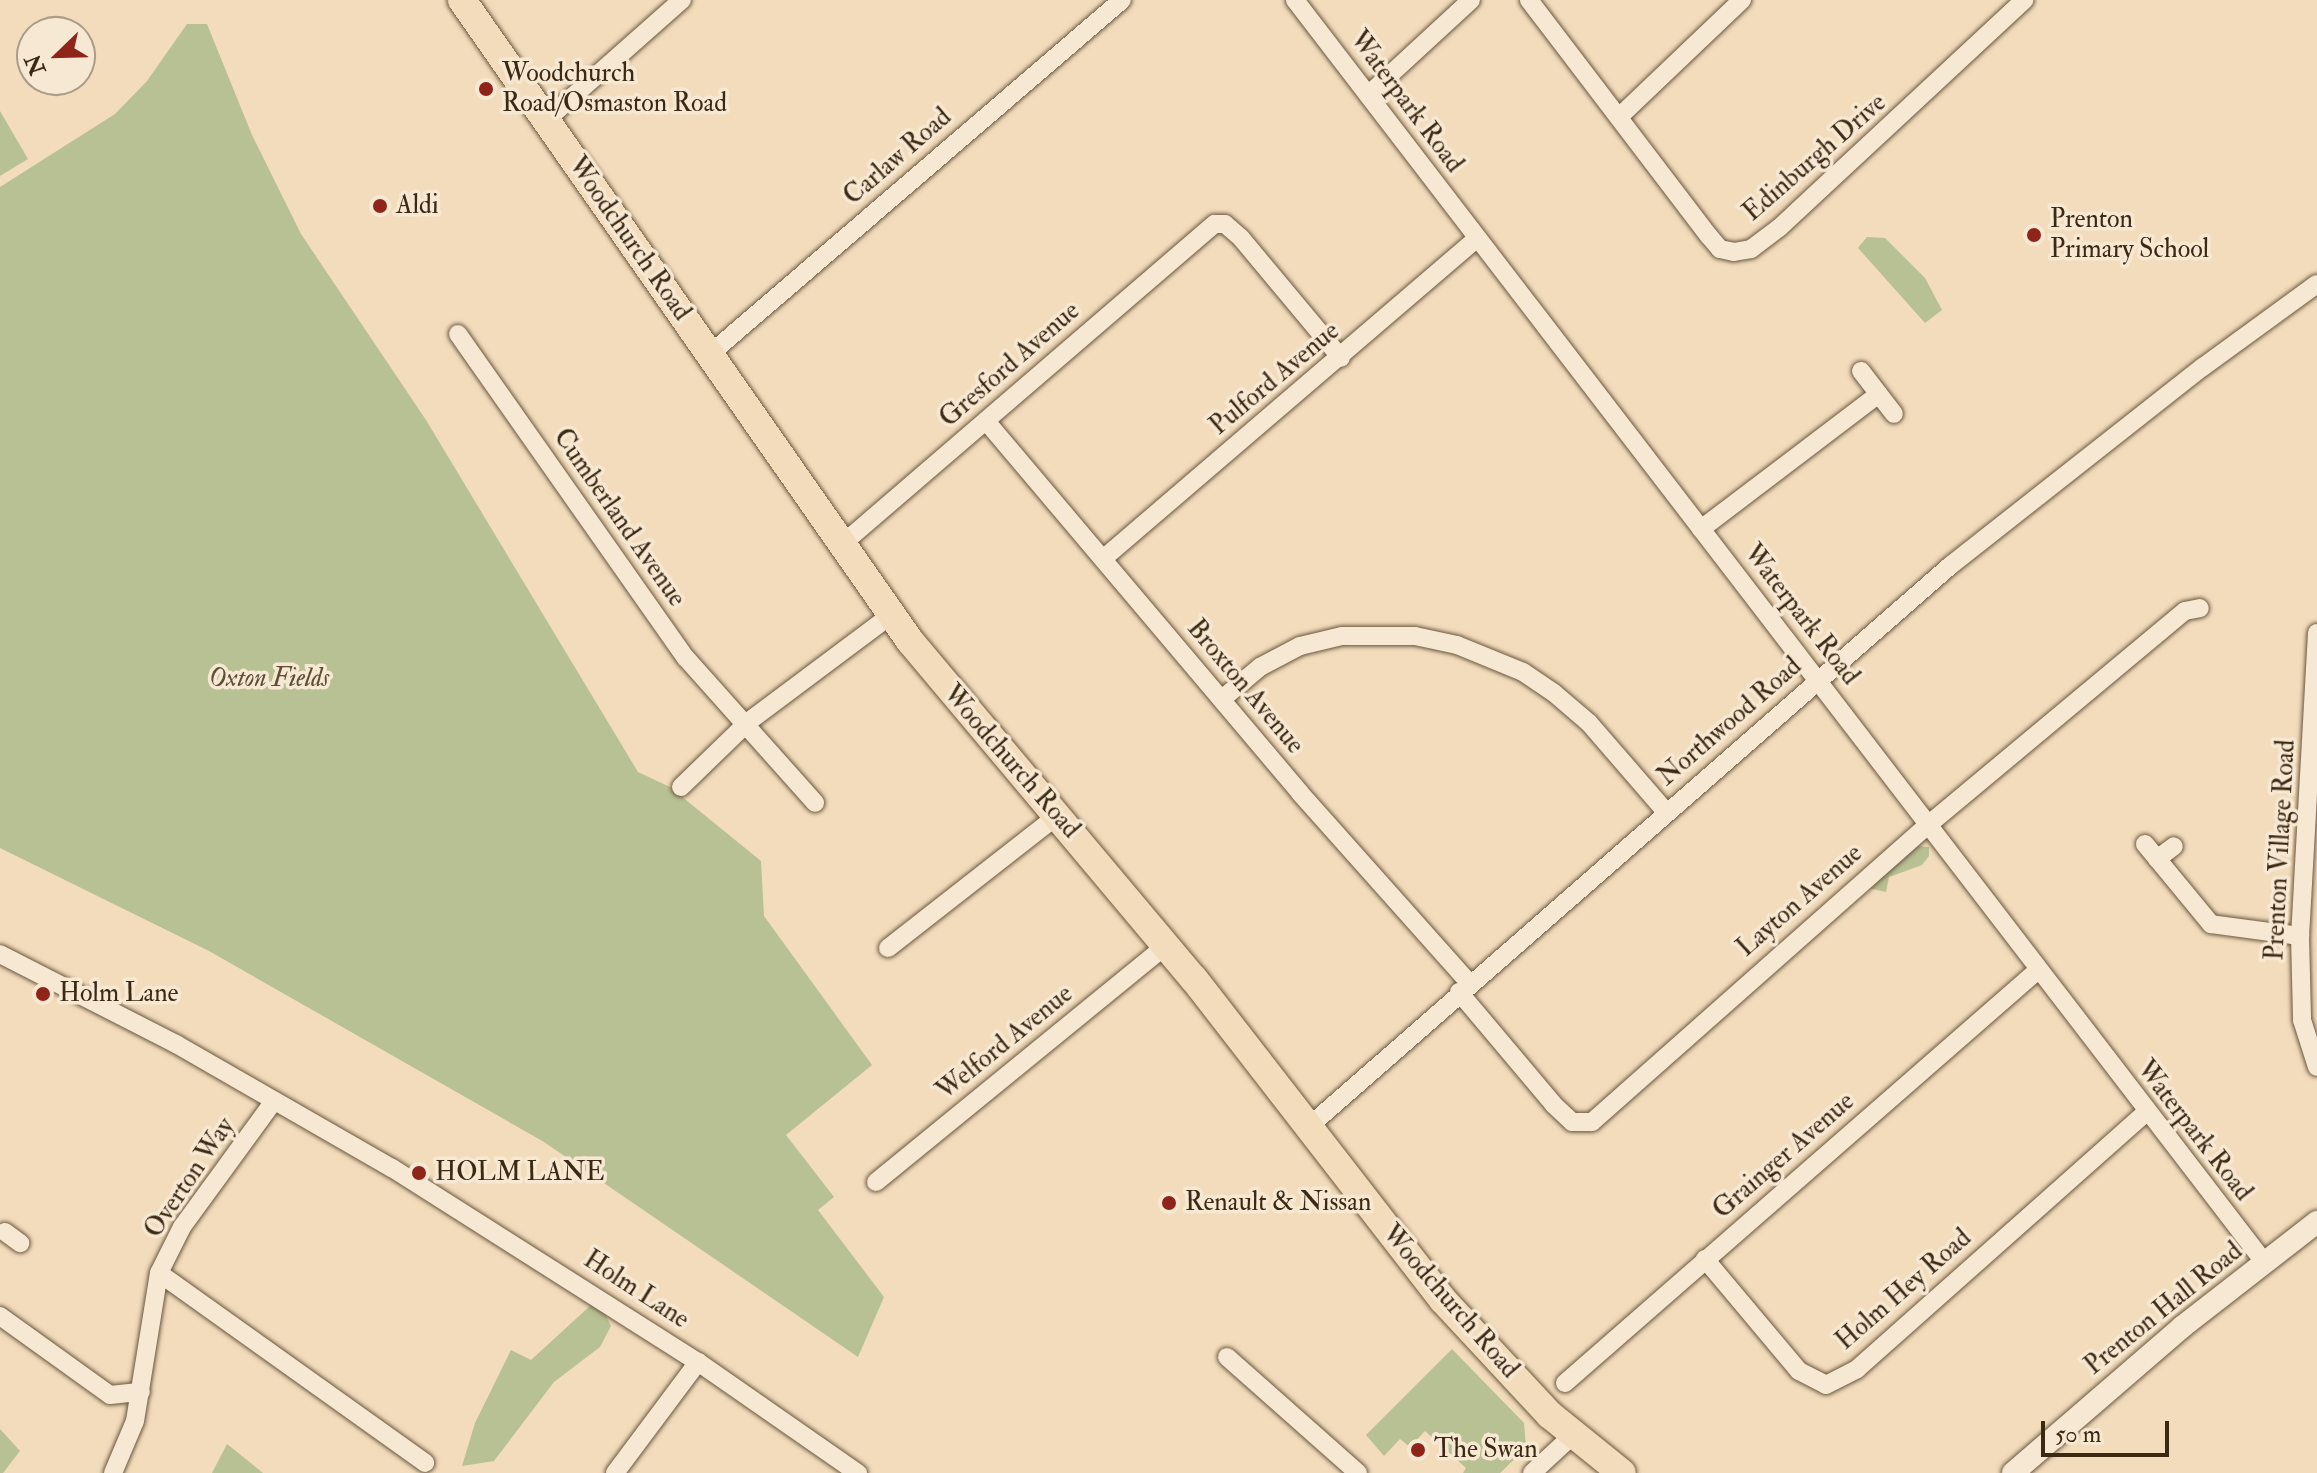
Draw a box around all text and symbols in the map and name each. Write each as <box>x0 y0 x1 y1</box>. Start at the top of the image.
north arrow <box>16 16 96 96</box>
street label: Waterpark Road <box>1343 25 1469 179</box>
text: N <box>19 50 52 79</box>
place label: Woodchurch Road/Osmaston Road <box>502 58 727 120</box>
marker: Woodchurch Road/Osmaston Road <box>477 80 495 98</box>
street label: Edinburgh Drive <box>1737 88 1893 228</box>
street label: Carlaw Road <box>838 102 958 212</box>
street label: Woodchurch Road <box>561 151 697 327</box>
place label: Aldi <box>396 190 439 222</box>
marker: Aldi <box>371 197 389 215</box>
place label: Prenton Primary School <box>2050 204 2209 266</box>
marker: Prenton Primary School <box>2025 226 2043 244</box>
street label: Gresford Avenue <box>934 296 1086 434</box>
street label: Pulford Avenue <box>1204 316 1346 442</box>
street label: Cumberland Avenue <box>546 423 692 613</box>
street label: Waterpark Road <box>1737 539 1865 691</box>
street label: Broxton Avenue <box>1180 614 1310 760</box>
street label: Northwood Road <box>1652 651 1808 793</box>
park label: Oxton Fields <box>209 663 329 695</box>
street label: Woodchurch Road <box>936 679 1086 845</box>
street label: Prenton Village Road <box>2260 739 2302 961</box>
street label: Layton Avenue <box>1731 838 1869 964</box>
place label: Holm Lane <box>59 978 178 1010</box>
street label: Welford Avenue <box>931 979 1079 1107</box>
marker: Holm Lane <box>34 985 52 1003</box>
street label: Waterpark Road <box>2130 1055 2258 1207</box>
street label: Grainger Avenue <box>1707 1086 1861 1226</box>
street label: Overton Way <box>138 1112 242 1244</box>
place label: HOLM LANE <box>435 1157 604 1189</box>
marker: HOLM LANE <box>410 1164 428 1182</box>
place label: Renault & Nissan <box>1185 1187 1371 1219</box>
marker: Renault & Nissan <box>1160 1194 1178 1212</box>
street label: Woodchurch Road <box>1375 1219 1525 1385</box>
street label: Holm Hey Road <box>1830 1223 1978 1357</box>
street label: Prenton Hall Road <box>2079 1236 2249 1382</box>
street label: Holm Lane <box>577 1244 695 1336</box>
scale bar <box>2045 1405 2173 1455</box>
text: 50 m <box>2055 1419 2101 1450</box>
place label: The Swan <box>1434 1434 1538 1466</box>
marker: The Swan <box>1409 1441 1427 1459</box>

